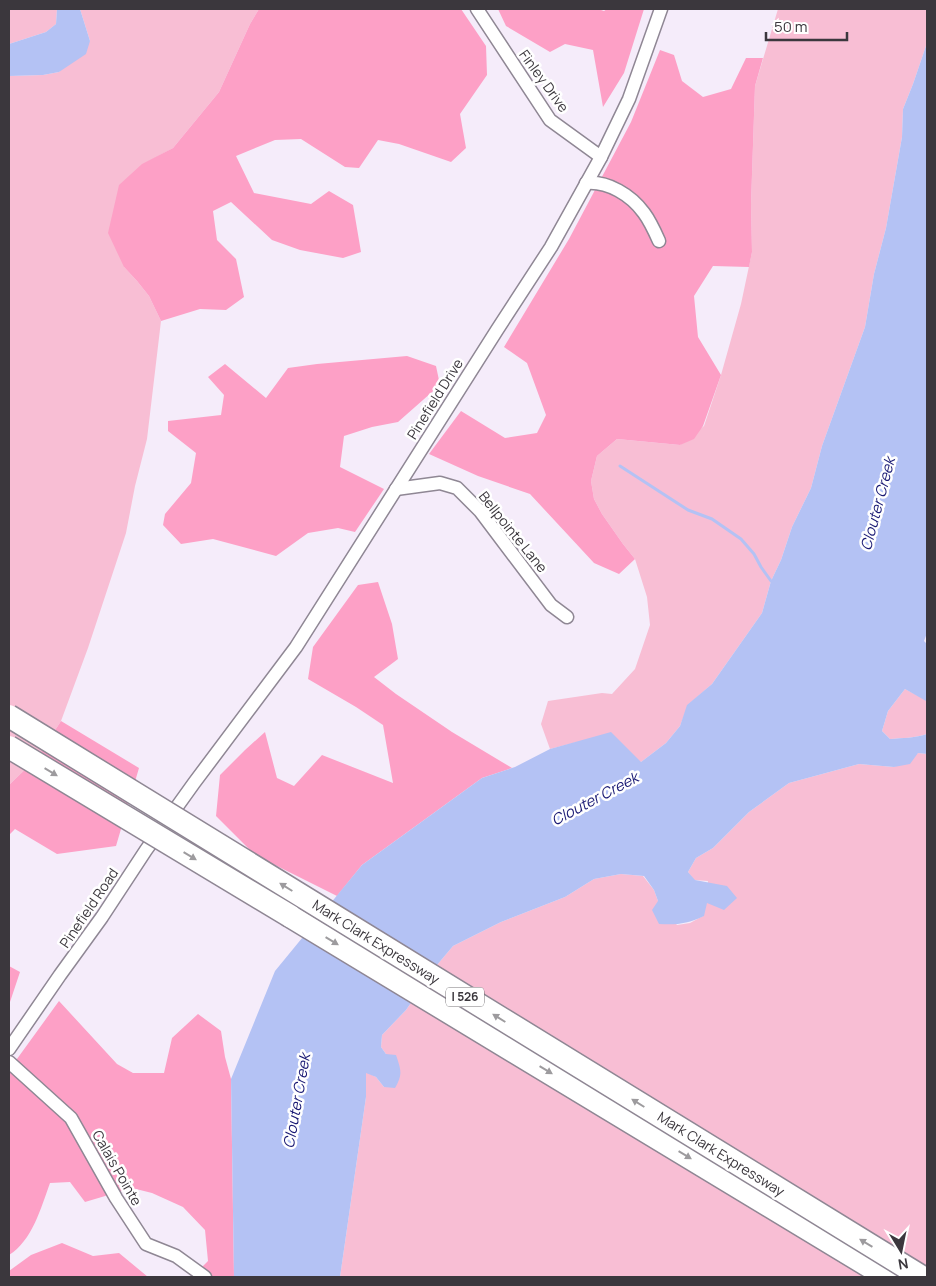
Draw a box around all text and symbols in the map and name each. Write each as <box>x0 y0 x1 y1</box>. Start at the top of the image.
scale bar <box>766 10 847 42</box>
text: 50 m <box>774 16 808 37</box>
street label: Finley Drive <box>515 46 574 116</box>
street label: Pinefield Drive <box>402 355 467 443</box>
water label: Clouter Creek <box>855 452 901 553</box>
street label: Bellpointe Lane <box>475 487 552 576</box>
water label: Clouter Creek <box>548 766 644 830</box>
one-way arrow <box>44 768 57 777</box>
one-way arrow <box>183 851 196 860</box>
street label: Pinefield Road <box>55 864 122 951</box>
one-way arrow <box>280 883 293 892</box>
street label: Mark Clark Expressway <box>309 895 444 989</box>
one-way arrow <box>325 936 338 945</box>
road number: I 526 <box>446 988 484 1006</box>
one-way arrow <box>493 1014 506 1023</box>
water label: Clouter Creek <box>278 1049 316 1150</box>
one-way arrow <box>539 1066 552 1075</box>
one-way arrow <box>631 1099 644 1108</box>
street label: Mark Clark Expressway <box>654 1107 789 1201</box>
street label: Calais Pointe <box>88 1127 147 1209</box>
one-way arrow <box>678 1150 691 1159</box>
north arrow <box>876 1226 926 1276</box>
one-way arrow <box>859 1239 872 1248</box>
text: N <box>897 1254 910 1275</box>

